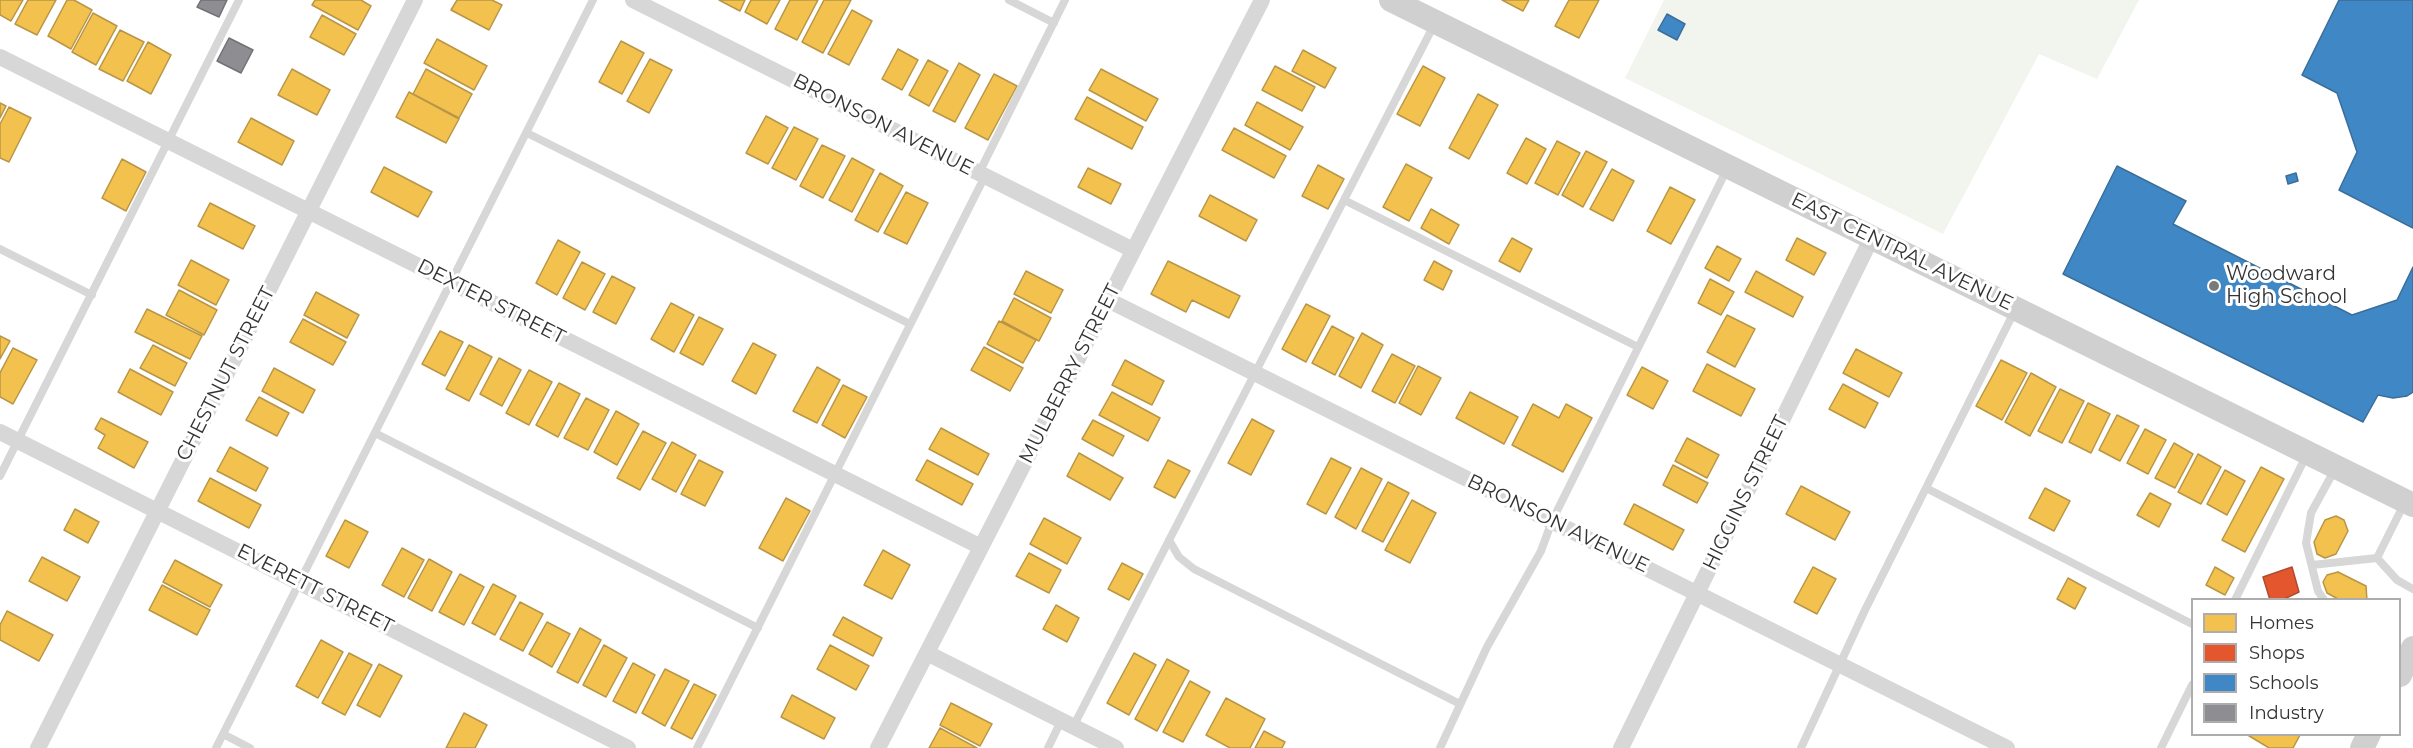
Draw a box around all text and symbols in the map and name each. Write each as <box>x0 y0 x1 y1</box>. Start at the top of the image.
street label: BRONSON AVENUE <box>789 69 977 181</box>
street label: EAST CENTRAL AVENUE <box>1787 188 2017 316</box>
street label: DEXTER STREET <box>413 254 569 350</box>
place label: Woodward High School <box>2226 262 2347 309</box>
marker: Woodward High School <box>2207 279 2221 293</box>
street label: MULBERRY STREET <box>1014 280 1126 468</box>
street label: CHESTNUT STREET <box>172 283 280 465</box>
street label: HIGGINS STREET <box>1698 412 1794 574</box>
street label: BRONSON AVENUE <box>1463 470 1653 578</box>
street label: EVERETT STREET <box>233 539 397 639</box>
legend <box>2191 598 2401 736</box>
text: Homes <box>2249 612 2314 634</box>
text: Shops <box>2249 642 2305 664</box>
text: Schools <box>2249 672 2318 694</box>
text: Industry <box>2249 702 2324 724</box>

